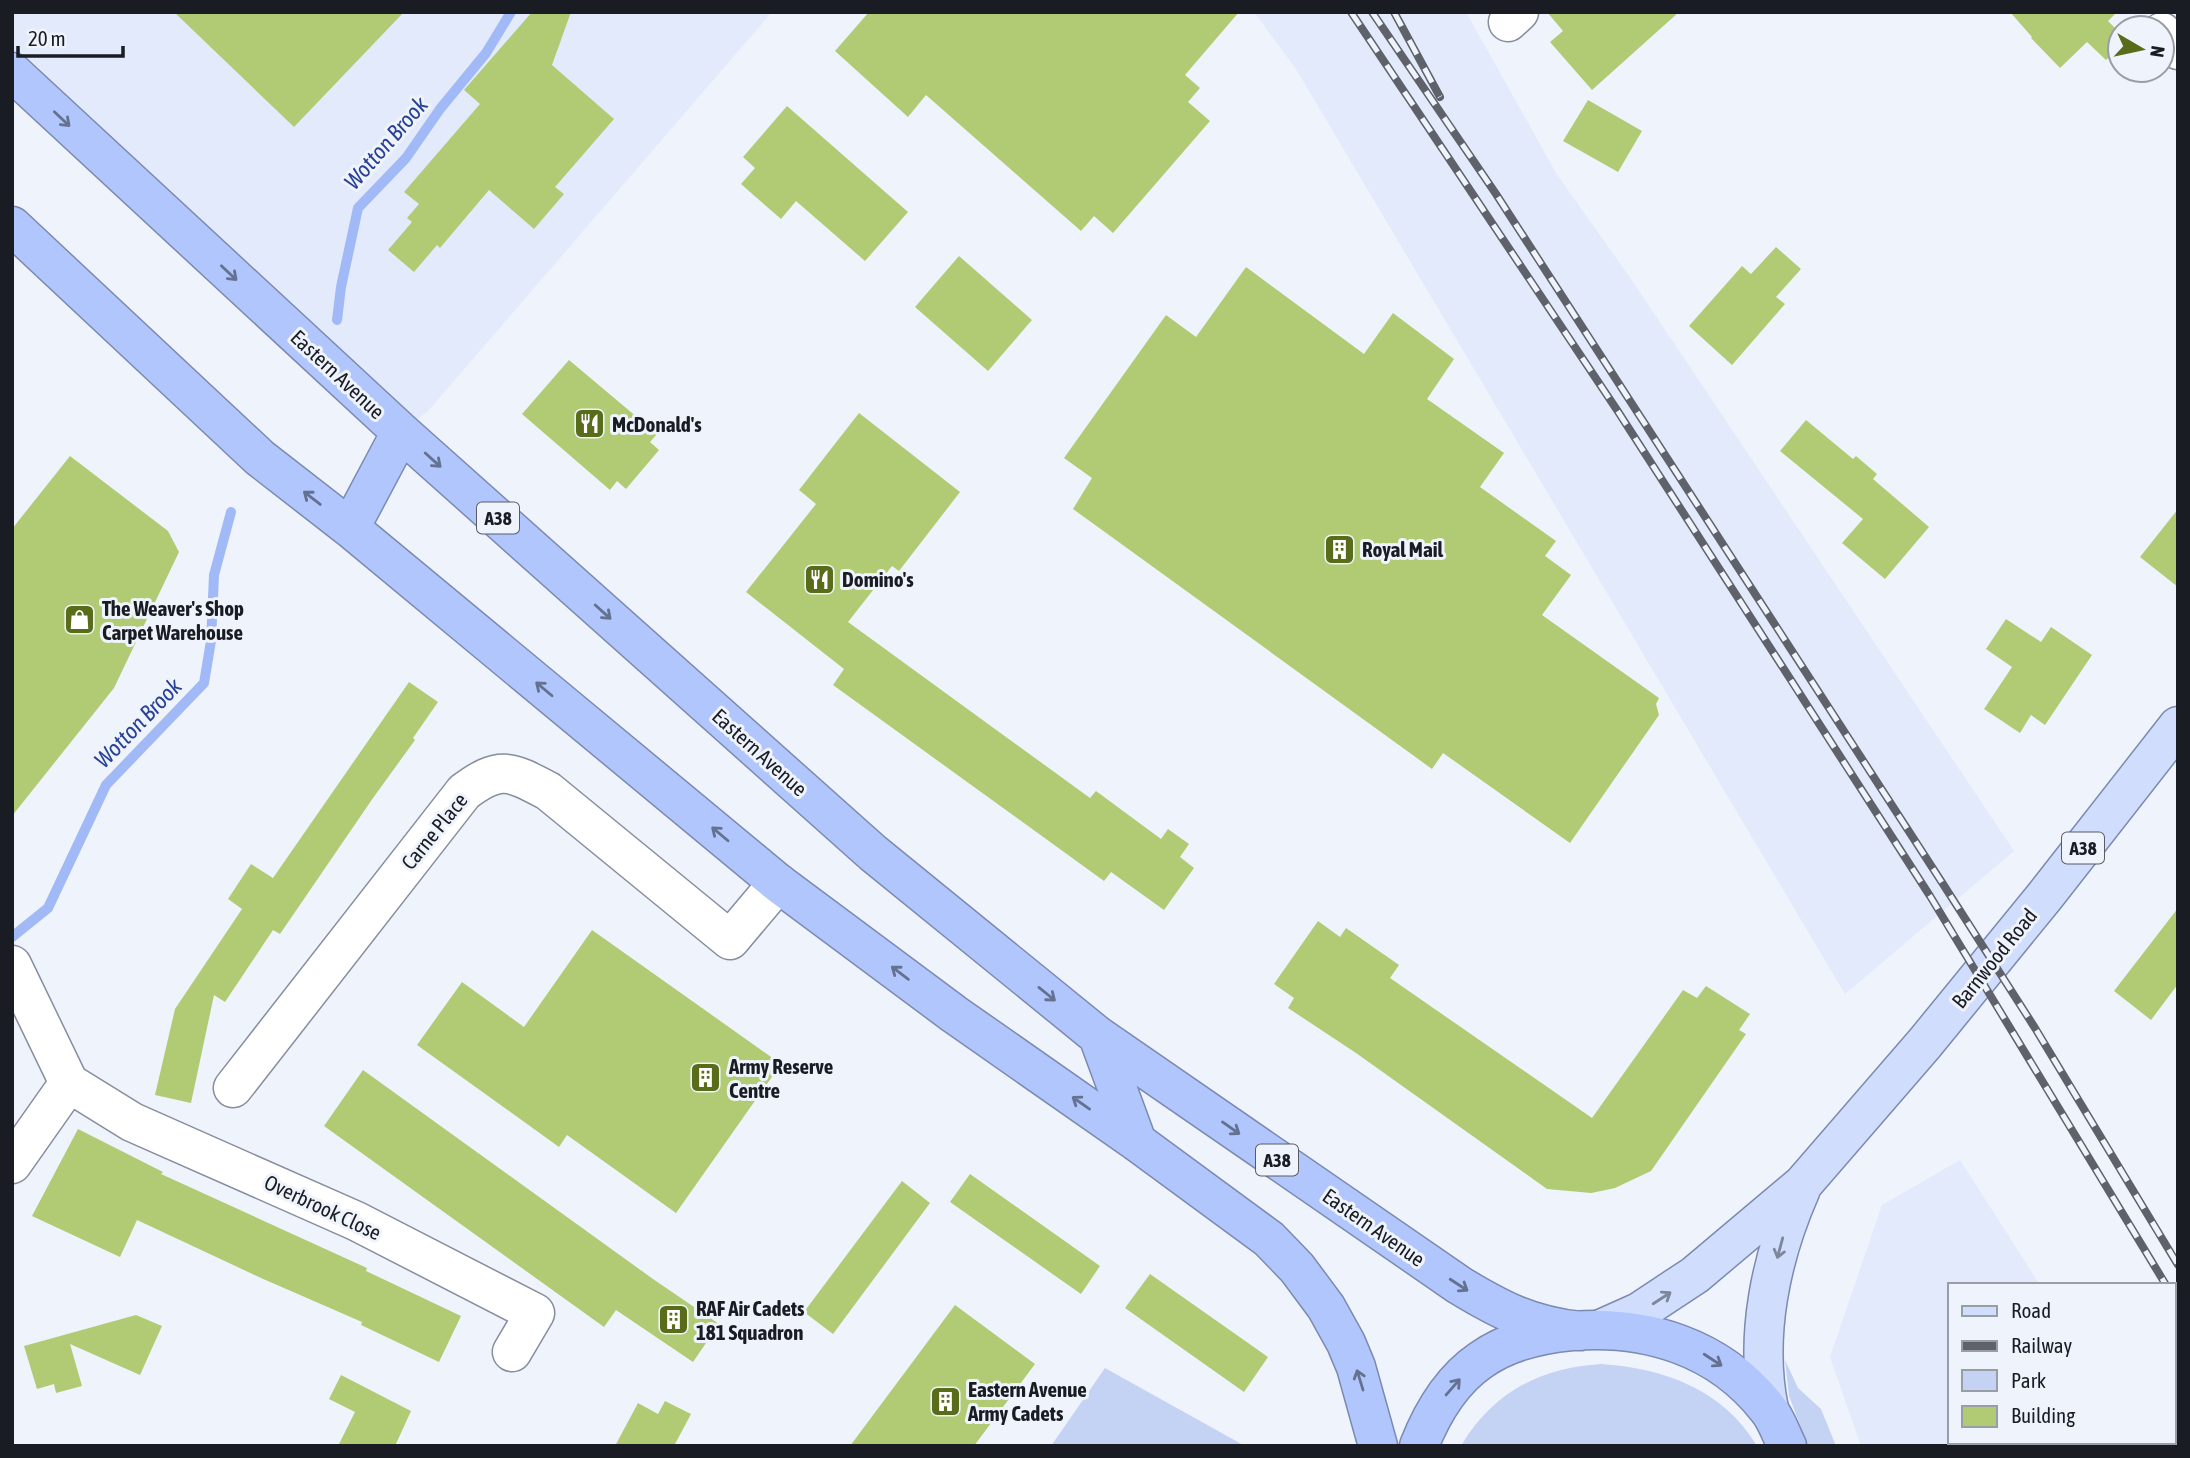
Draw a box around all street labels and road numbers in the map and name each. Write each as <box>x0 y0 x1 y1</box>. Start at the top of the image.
street label: Eastern Avenue <box>286 325 390 423</box>
road number: A38 <box>477 503 519 534</box>
street label: Eastern Avenue <box>708 703 812 801</box>
street label: Carne Place <box>396 788 472 874</box>
road number: A38 <box>2062 832 2104 863</box>
street label: Barnwood Road <box>1947 903 2041 1013</box>
road number: A38 <box>1256 1144 1298 1176</box>
street label: Overbrook Close <box>261 1169 385 1245</box>
street label: Eastern Avenue <box>1318 1183 1430 1271</box>

